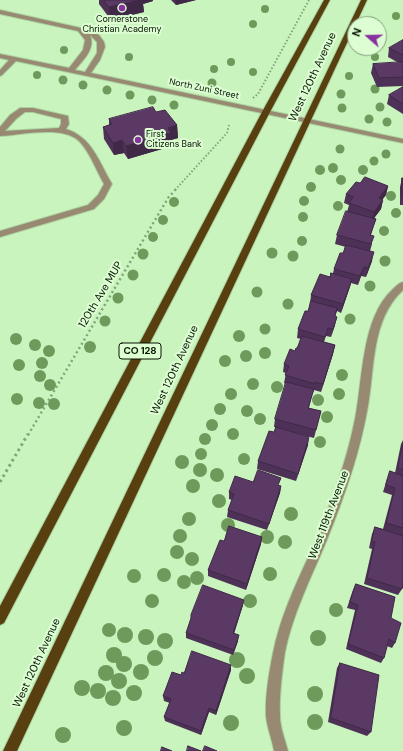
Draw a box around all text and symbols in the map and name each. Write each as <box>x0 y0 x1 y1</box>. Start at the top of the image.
marker: Cornerstone Christian Academy <box>117 3 127 13</box>
place label: Cornerstone Christian Academy <box>82 15 162 36</box>
north arrow <box>347 16 387 56</box>
text: N <box>349 26 365 38</box>
street label: West 120th Avenue <box>287 30 339 124</box>
street label: North Zuni Street <box>168 76 240 102</box>
place label: First Citizens Bank <box>146 130 202 151</box>
marker: First Citizens Bank <box>133 135 143 145</box>
street label: 120th Ave MUP <box>76 259 126 331</box>
street label: West 120th Avenue <box>149 323 201 417</box>
road number: CO 128 <box>119 343 161 359</box>
street label: West 119th Avenue <box>306 469 352 561</box>
street label: West 120th Avenue <box>11 616 63 710</box>

